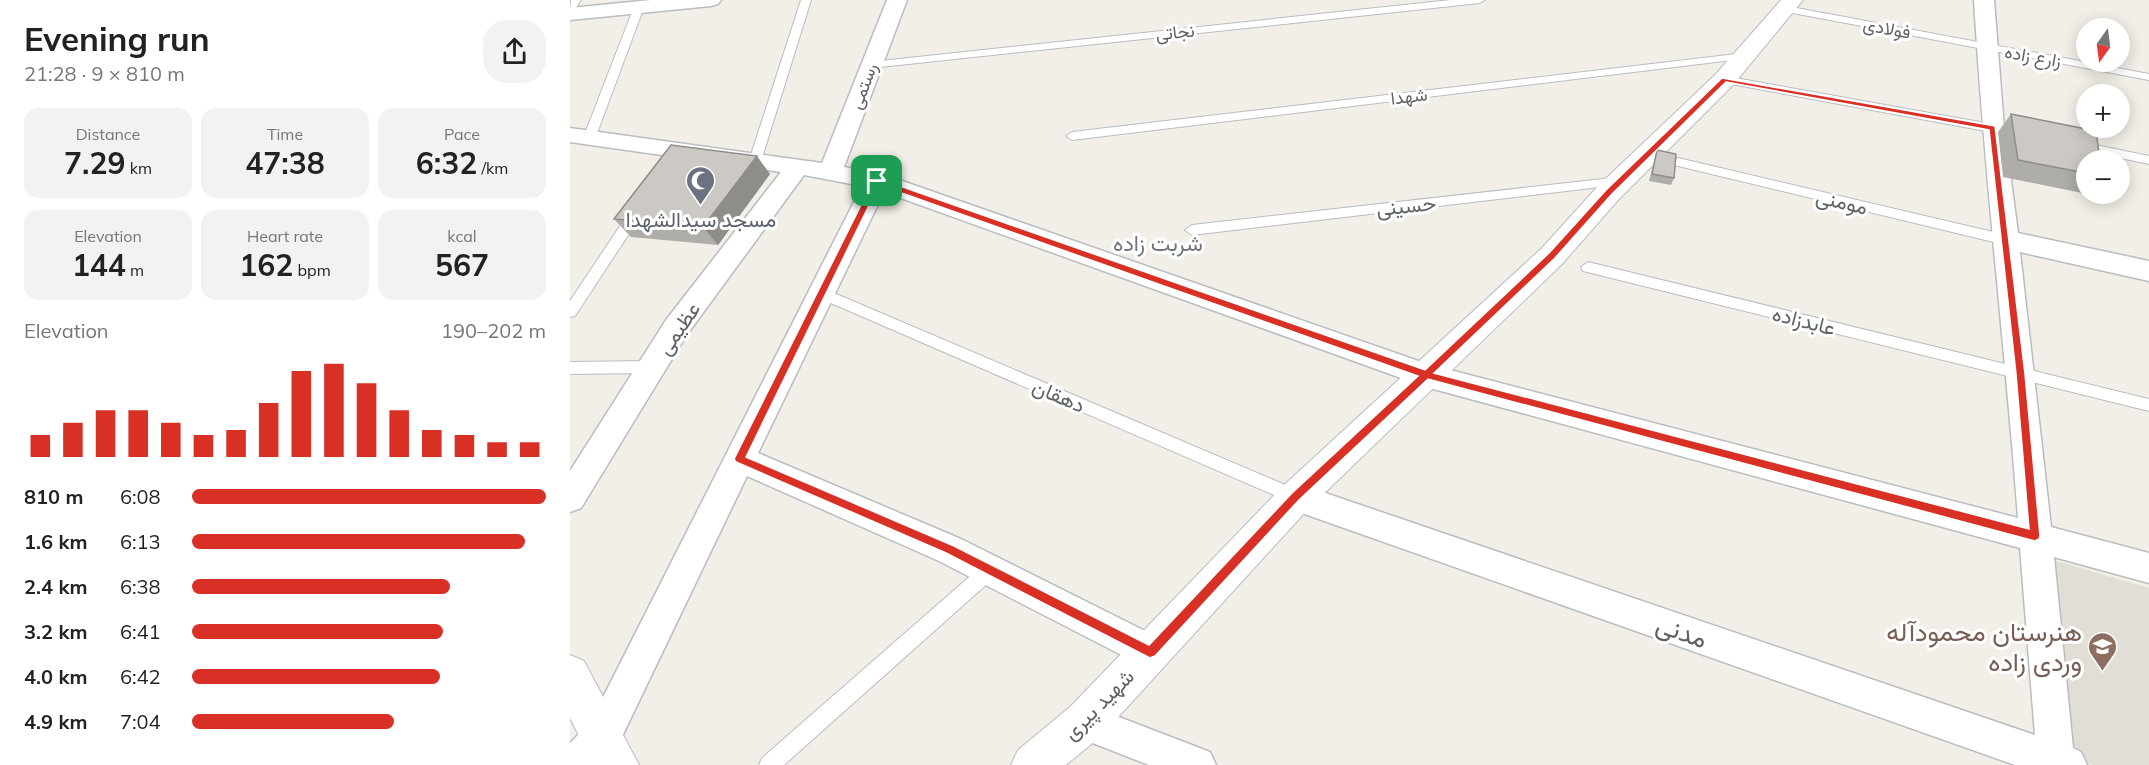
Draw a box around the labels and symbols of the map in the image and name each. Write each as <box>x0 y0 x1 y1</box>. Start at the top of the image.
street label: فولادی <box>1861 12 1913 44</box>
north arrow <box>2076 18 2130 72</box>
street label: نجاتی <box>1154 19 1196 45</box>
street label: زارع زاده <box>2003 40 2063 73</box>
street label: رستمی <box>844 60 882 112</box>
street label: شهدا <box>1389 82 1429 110</box>
pin <box>851 155 902 206</box>
mosque icon: مسجد سیدالشهدا <box>685 164 717 206</box>
street label: مومنی <box>1813 182 1870 221</box>
street label: حسینی <box>1375 189 1437 221</box>
place label: مسجد سیدالشهدا <box>626 206 776 233</box>
district label: شربت زاده <box>1113 229 1203 257</box>
street label: عظیمی <box>651 296 705 360</box>
street label: عابدزاده <box>1769 300 1838 341</box>
street label: دهقان <box>1029 372 1089 418</box>
street label: مدنی <box>1652 607 1712 655</box>
place label: هنرستان محمودآله وردی زاده <box>1886 615 2082 678</box>
school or university icon: هنرستان محمودآله وردی زاده <box>2087 630 2119 672</box>
street label: شهید پیری <box>1057 663 1140 746</box>

